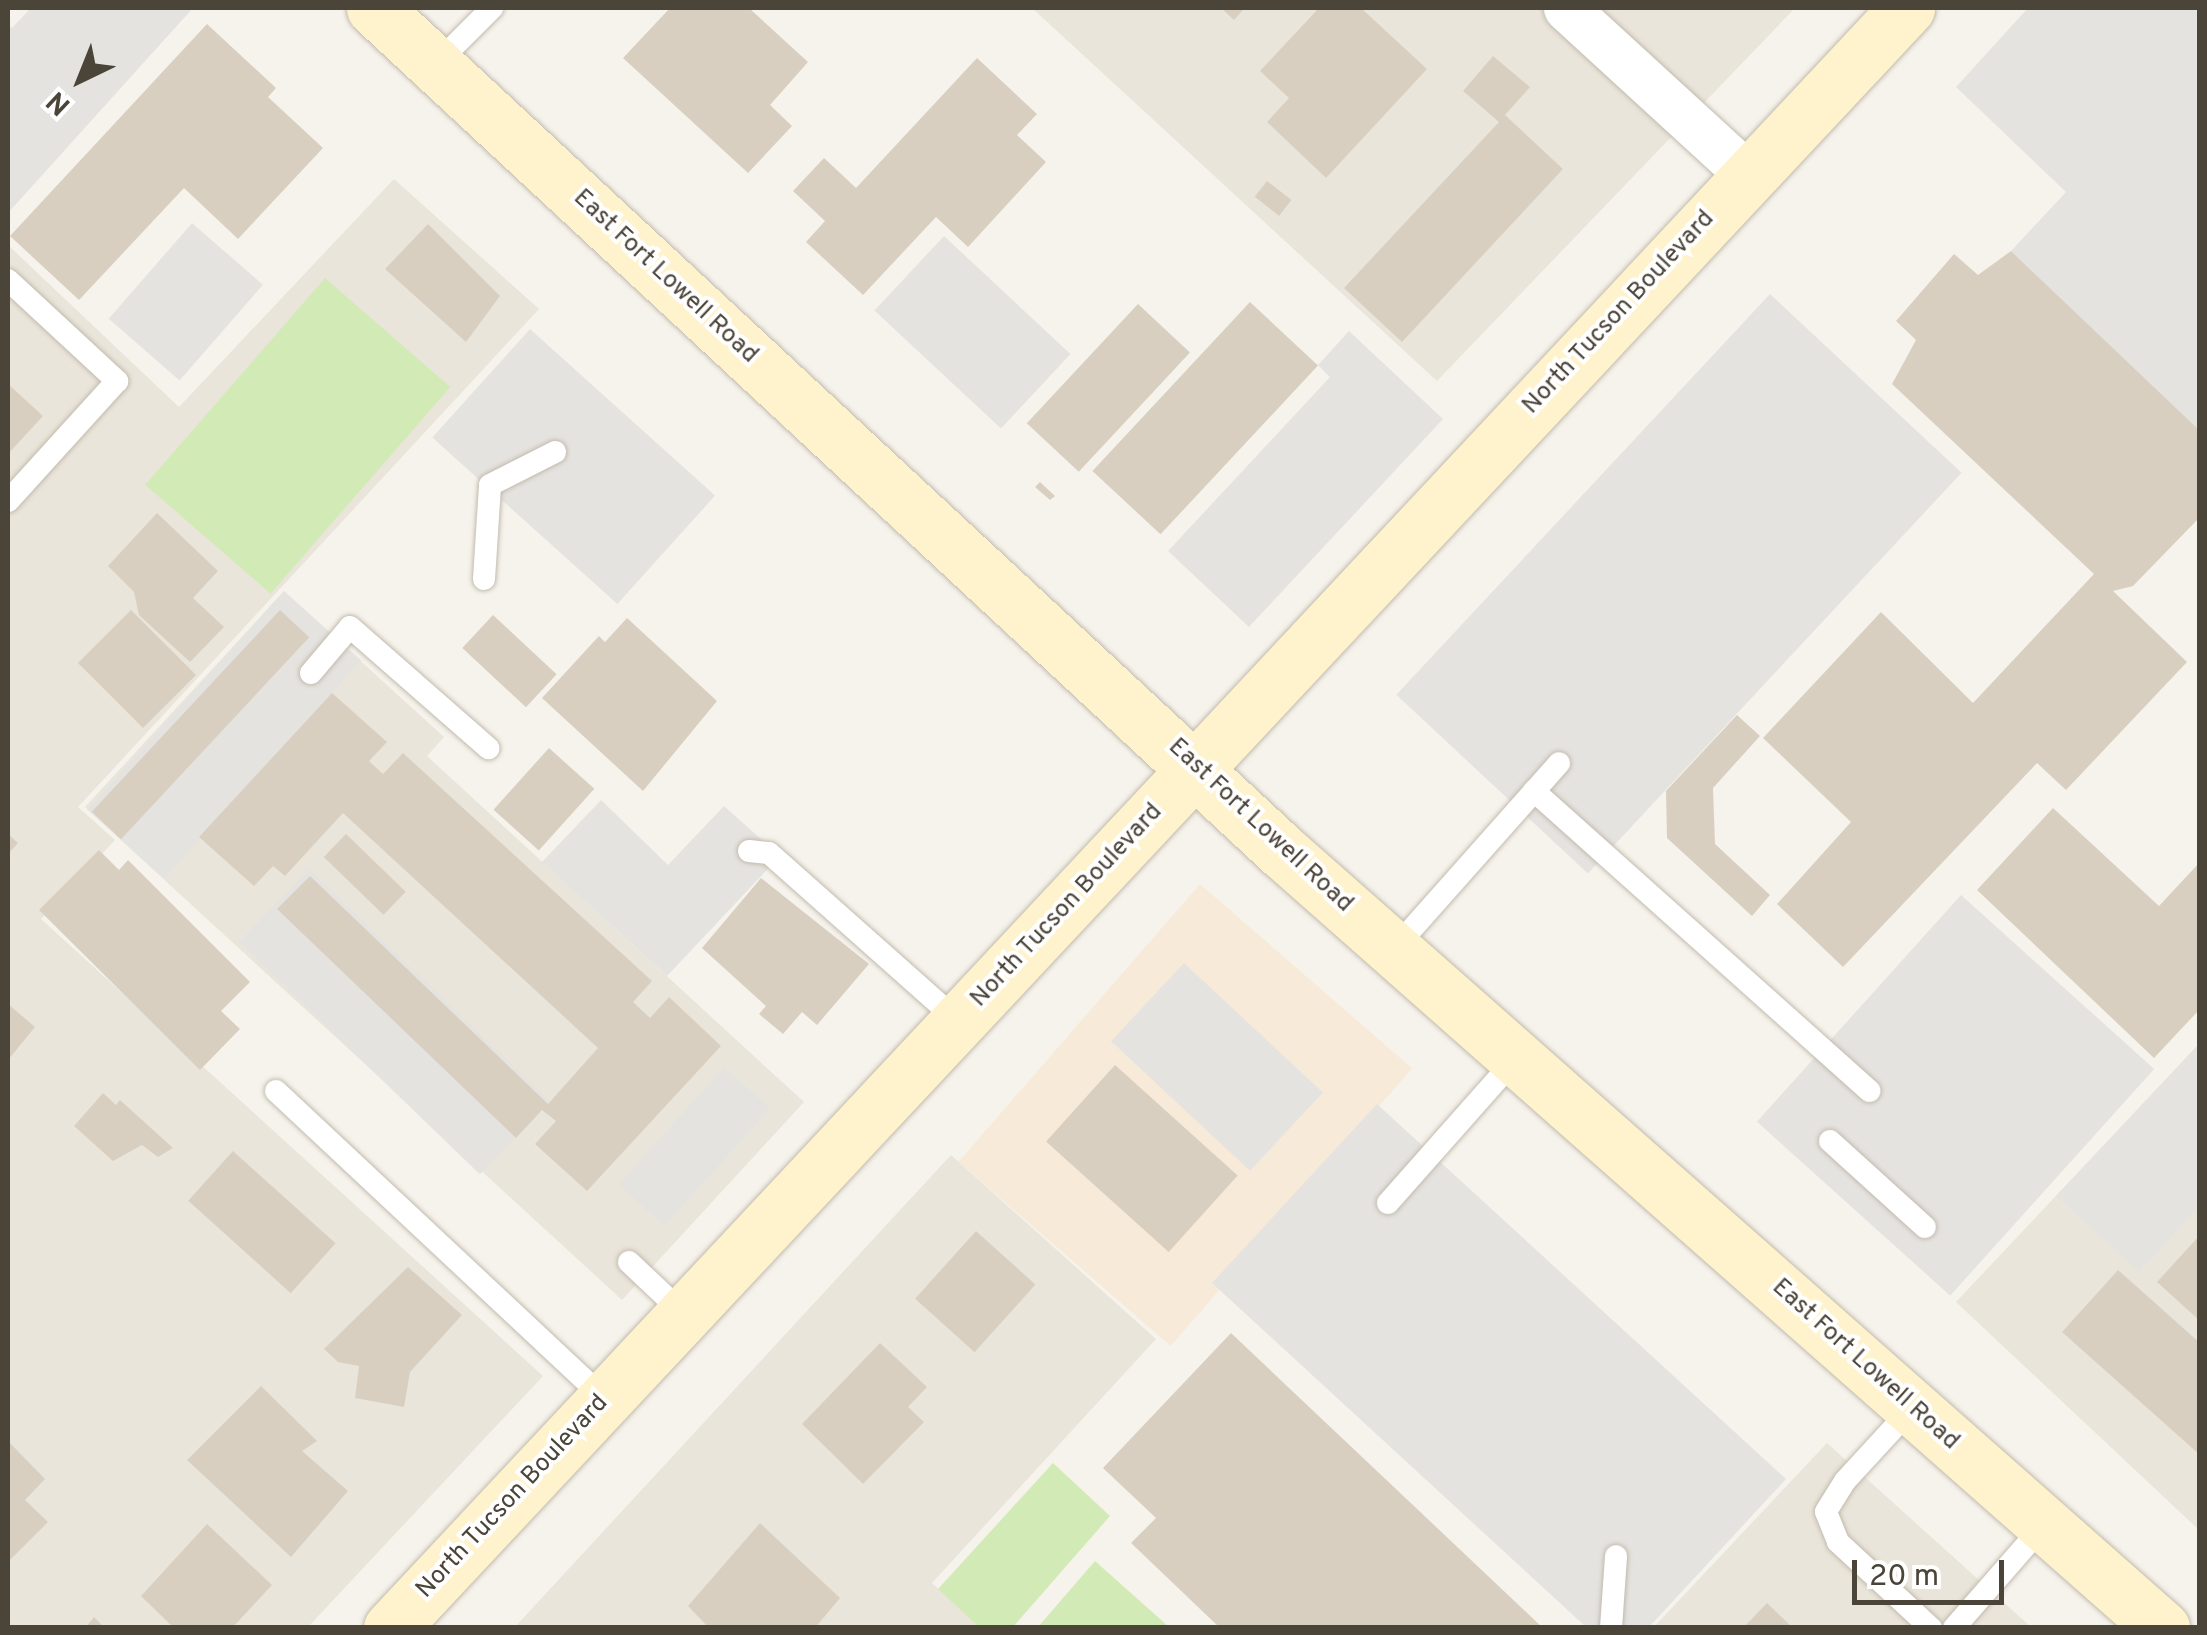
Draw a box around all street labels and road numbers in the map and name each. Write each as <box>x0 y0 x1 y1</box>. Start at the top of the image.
street label: East Fort Lowell Road <box>566 184 764 370</box>
street label: North Tucson Boulevard <box>1516 205 1722 421</box>
street label: East Fort Lowell Road <box>1161 733 1359 919</box>
street label: North Tucson Boulevard <box>964 798 1170 1014</box>
street label: East Fort Lowell Road <box>1765 1273 1965 1457</box>
street label: North Tucson Boulevard <box>410 1389 616 1605</box>

